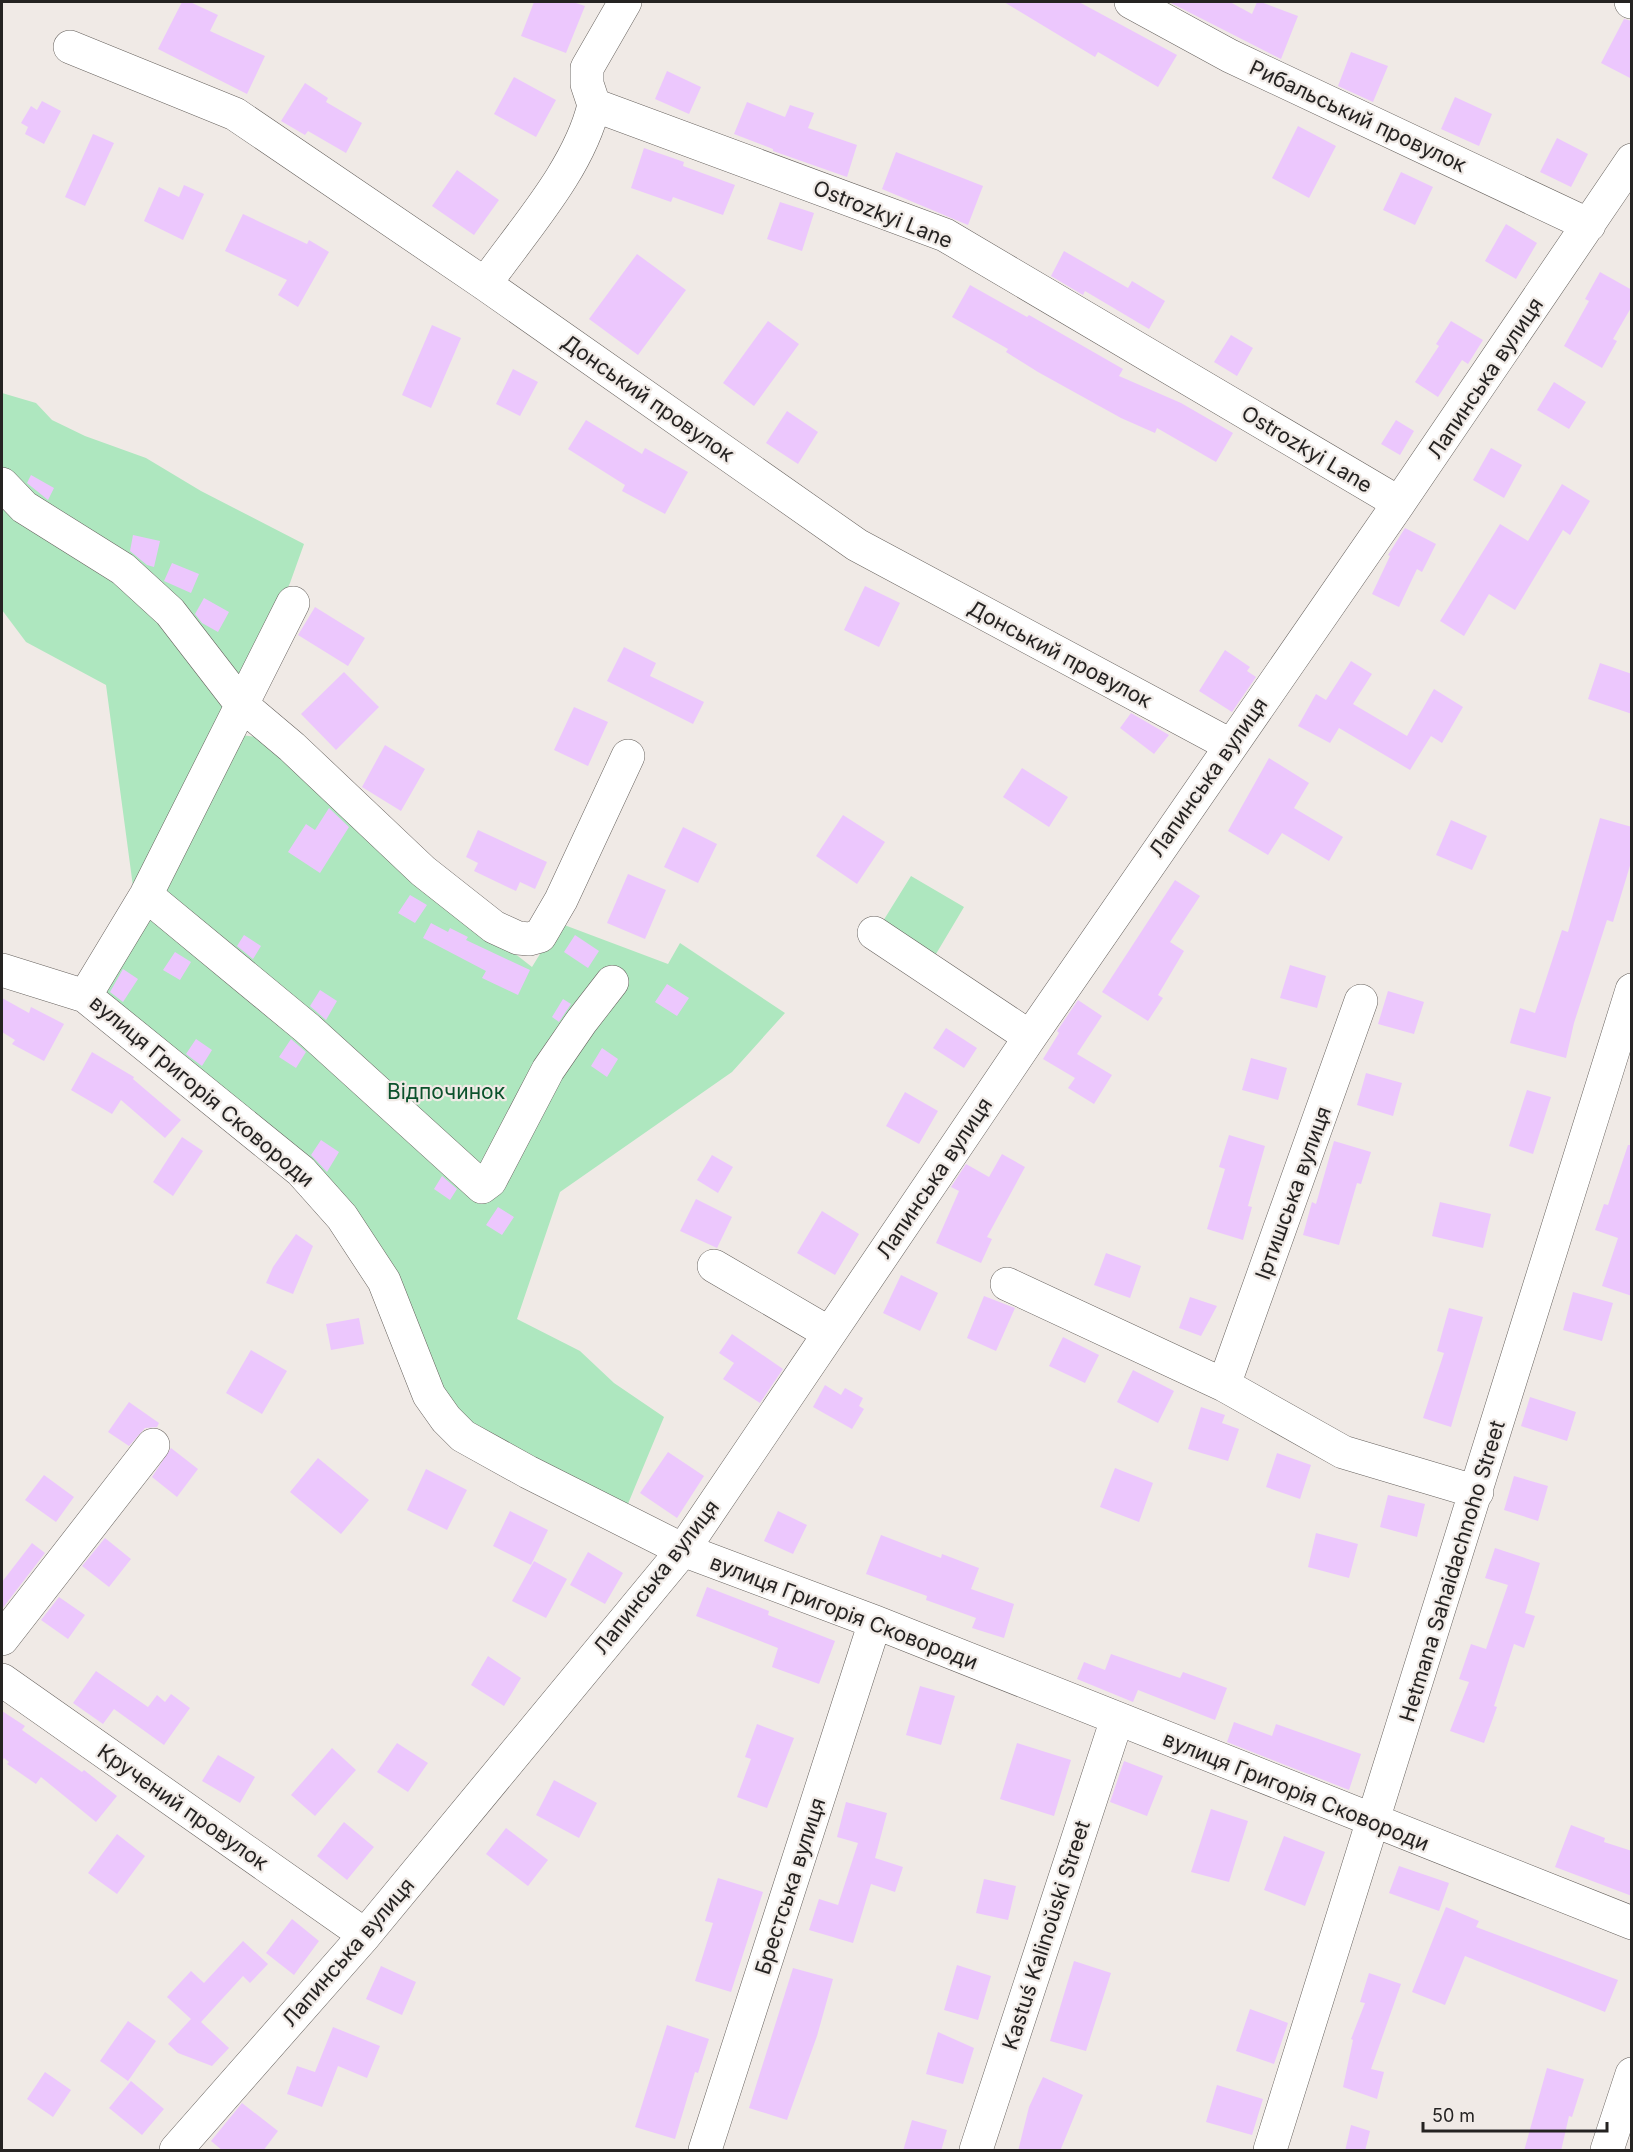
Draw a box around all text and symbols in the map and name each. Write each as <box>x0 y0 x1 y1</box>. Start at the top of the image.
street label: Рибальський провулок <box>1246 55 1471 178</box>
street label: Ostrozkyi Lane <box>810 175 956 253</box>
street label: Лапинська вулиця <box>1422 293 1548 463</box>
street label: Донський провулок <box>557 329 739 467</box>
street label: Ostrozkyi Lane <box>1237 400 1377 498</box>
street label: Донський провулок <box>964 595 1157 713</box>
street label: Лапинська вулиця <box>1144 692 1272 862</box>
street label: вулиця Григорія Сковороди <box>85 990 319 1192</box>
park label: Відпочинок <box>387 1079 506 1104</box>
street label: Лапинська вулиця <box>871 1093 997 1263</box>
street label: Іртишська вулиця <box>1250 1103 1336 1283</box>
street label: Hetmana Sahaidachnoho Street <box>1394 1417 1510 1725</box>
street label: Лапинська вулиця <box>588 1495 724 1659</box>
street label: вулиця Григорія Сковороди <box>707 1549 981 1675</box>
street label: вулиця Григорія Сковороди <box>1159 1726 1433 1856</box>
street label: Кручений провулок <box>93 1739 274 1876</box>
street label: Брестська вулиця <box>750 1794 830 1978</box>
street label: Kastuś Kalinoŭski Street <box>997 1817 1095 2053</box>
street label: Лапинська вулиця <box>277 1873 419 2031</box>
scale bar <box>1423 2095 1608 2133</box>
text: 50 m <box>1432 2105 1475 2126</box>

